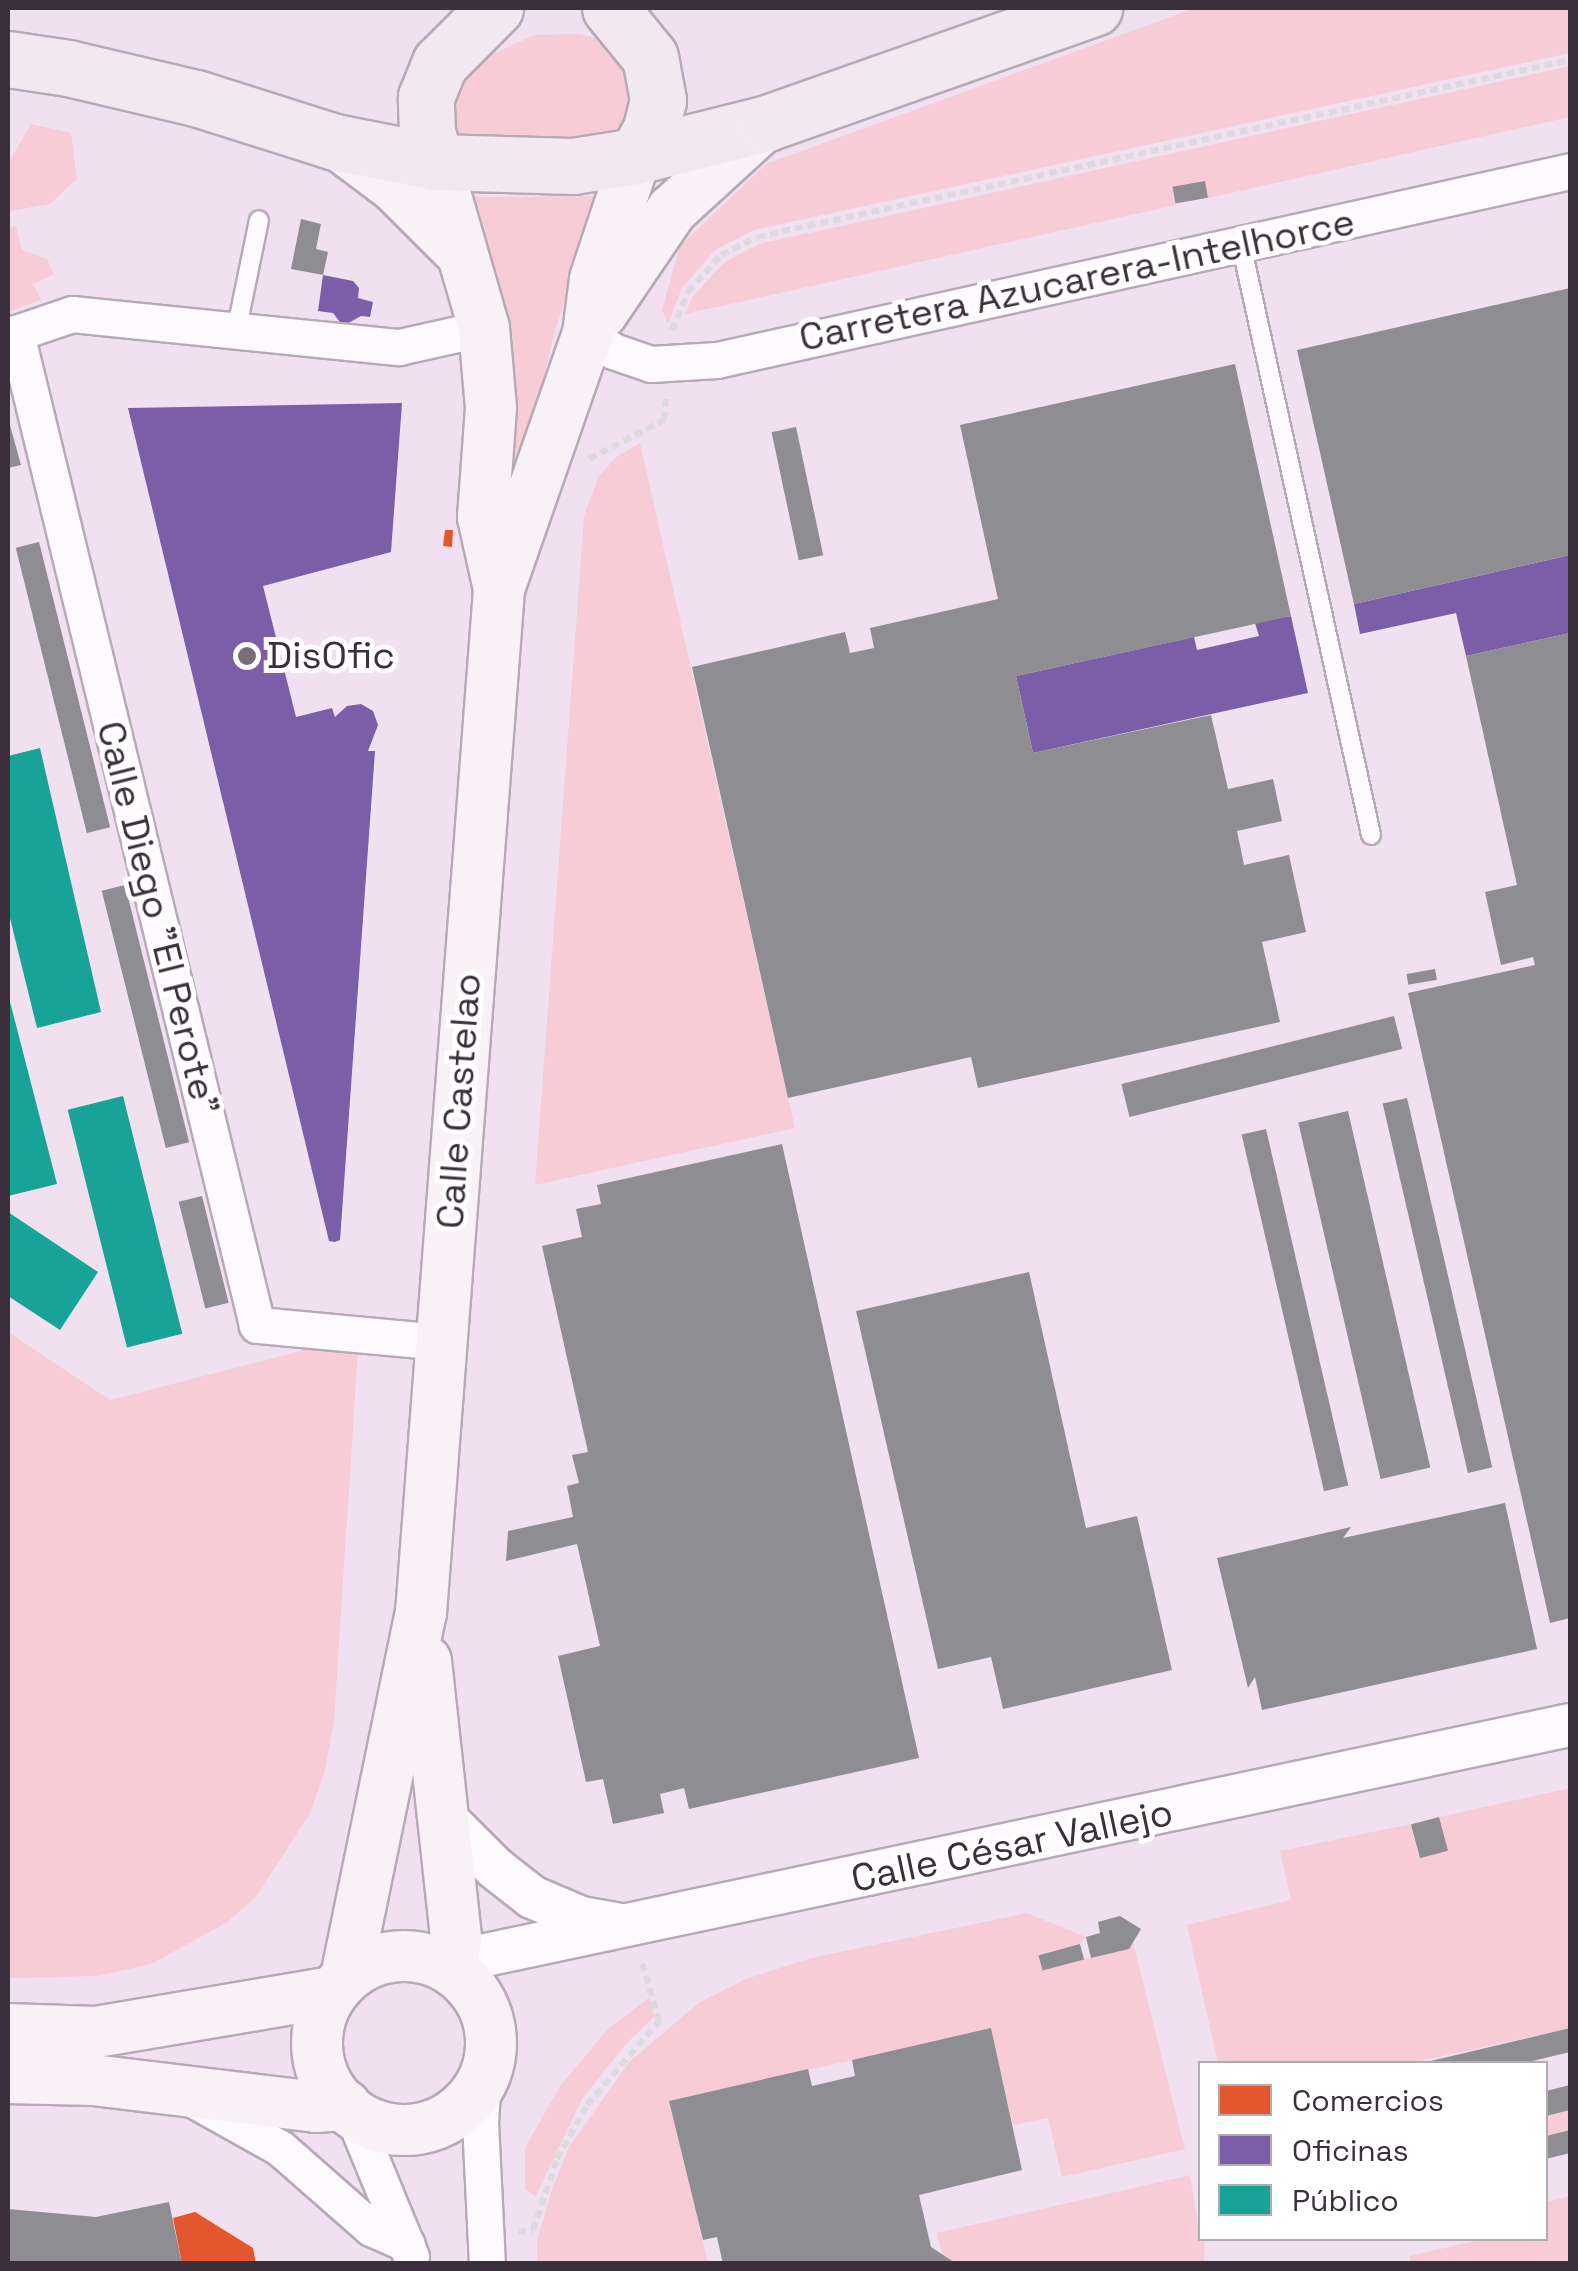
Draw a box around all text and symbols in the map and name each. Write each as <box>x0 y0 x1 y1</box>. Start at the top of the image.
street label: Carretera Azucarera-Intelhorce <box>795 199 1359 361</box>
place label: DisOfic <box>267 633 395 679</box>
marker: DisOfic <box>236 645 258 667</box>
street label: Calle Diego "El Perote" <box>87 717 229 1119</box>
street label: Calle Castelao <box>427 972 491 1230</box>
street label: Calle César Vallejo <box>847 1790 1177 1902</box>
legend <box>1198 2061 1548 2241</box>
text: Comercios <box>1292 2081 1444 2120</box>
text: Oficinas <box>1292 2131 1409 2170</box>
text: Público <box>1292 2181 1399 2220</box>

